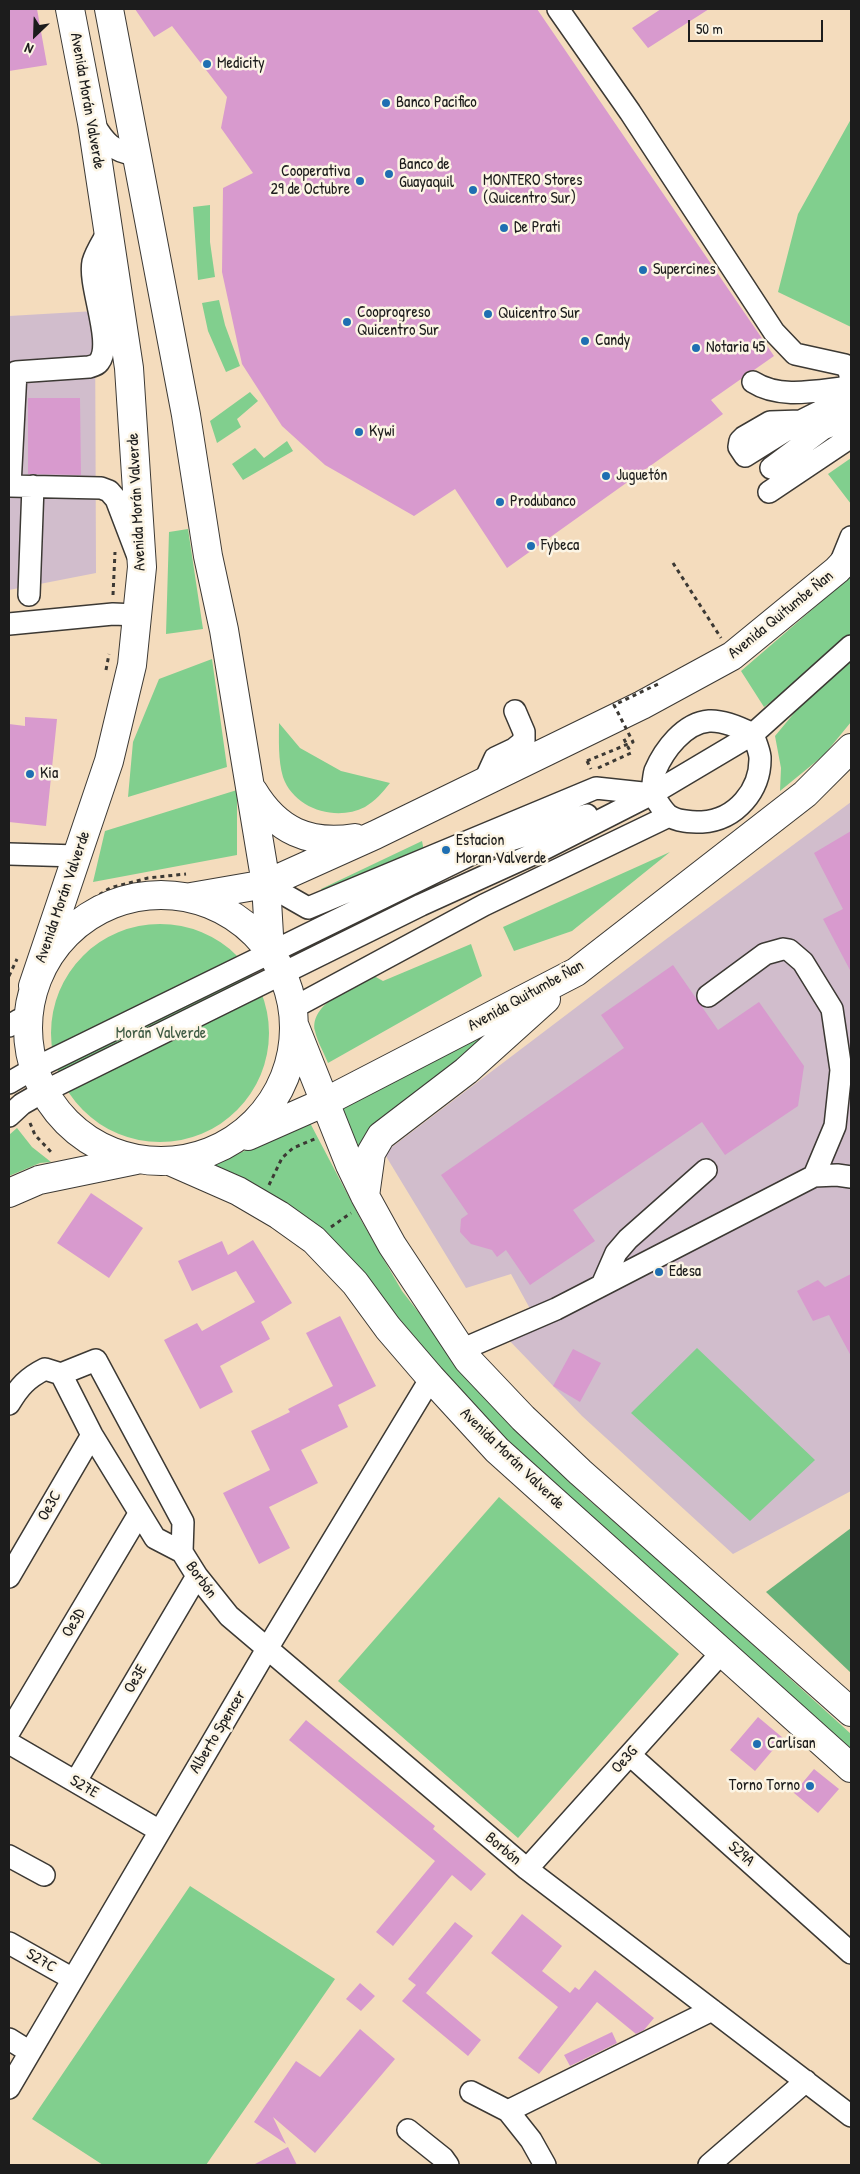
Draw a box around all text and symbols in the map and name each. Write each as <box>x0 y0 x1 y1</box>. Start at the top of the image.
north arrow <box>10 10 60 60</box>
scale bar <box>690 10 825 42</box>
text: 50 m <box>696 18 723 39</box>
street label: Avenida Morán Valverde <box>66 31 108 171</box>
text: N <box>21 39 36 59</box>
place label: Medicity <box>217 54 265 74</box>
marker: Medicity <box>201 58 213 70</box>
place label: Banco Pacifico <box>396 93 477 113</box>
marker: Banco Pacifico <box>380 97 392 109</box>
place label: Banco de Guayaquil <box>399 155 454 193</box>
place label: Cooperativa 29 de Octubre <box>271 162 350 200</box>
marker: Banco de Guayaquil <box>383 168 395 180</box>
place label: MONTERO Stores (Quicentro Sur) <box>483 171 582 209</box>
marker: Cooperativa 29 de Octubre <box>354 175 366 187</box>
marker: MONTERO Stores (Quicentro Sur) <box>467 184 479 196</box>
place label: De Prati <box>514 218 561 238</box>
marker: De Prati <box>498 222 510 234</box>
place label: Supercines <box>653 260 716 280</box>
marker: Supercines <box>637 264 649 276</box>
place label: Cooprogreso Quicentro Sur <box>357 303 439 341</box>
place label: Quicentro Sur <box>498 304 580 324</box>
marker: Quicentro Sur <box>482 308 494 320</box>
marker: Cooprogreso Quicentro Sur <box>341 316 353 328</box>
place label: Candy <box>595 331 630 351</box>
marker: Candy <box>579 335 591 347</box>
place label: Notaria 45 <box>706 338 765 358</box>
marker: Notaria 45 <box>690 342 702 354</box>
place label: Kywi <box>369 422 395 442</box>
marker: Kywi <box>353 426 365 438</box>
street label: Avenida Morán Valverde <box>124 433 150 571</box>
place label: Juguetón <box>616 466 667 486</box>
marker: Juguetón <box>600 470 612 482</box>
place label: Produbanco <box>510 492 576 512</box>
marker: Produbanco <box>494 496 506 508</box>
place label: Fybeca <box>541 536 579 556</box>
marker: Fybeca <box>525 540 537 552</box>
street label: Avenida Quitumbe Ñan <box>725 567 837 663</box>
place label: Kia <box>40 764 58 784</box>
marker: Kia <box>24 768 36 780</box>
street label: Avenida Morán Valverde <box>31 829 95 965</box>
place label: Estacion Moran Valverde <box>456 831 546 869</box>
marker: Estacion Moran Valverde <box>440 844 452 856</box>
street label: Avenida Quitumbe Ñan <box>465 956 587 1036</box>
park label: Morán Valverde <box>116 1024 206 1044</box>
place label: Edesa <box>669 1262 701 1282</box>
marker: Edesa <box>653 1266 665 1278</box>
street label: Avenida Morán Valverde <box>456 1404 568 1514</box>
street label: Oe3C <box>34 1488 66 1524</box>
street label: Borbón <box>181 1558 221 1602</box>
street label: Oe3D <box>58 1605 90 1641</box>
street label: Oe3E <box>120 1661 152 1697</box>
street label: Alberto Spencer <box>186 1687 250 1777</box>
place label: Carlisan <box>767 1734 816 1754</box>
marker: Carlisan <box>751 1738 763 1750</box>
street label: Oe3G <box>608 1742 642 1778</box>
street label: S27E <box>66 1771 102 1803</box>
place label: Torno Torno <box>729 1776 800 1796</box>
marker: Torno Torno <box>804 1780 816 1792</box>
street label: Borbón <box>481 1828 525 1870</box>
street label: S29A <box>724 1837 758 1871</box>
street label: S27C <box>23 1945 59 1977</box>

